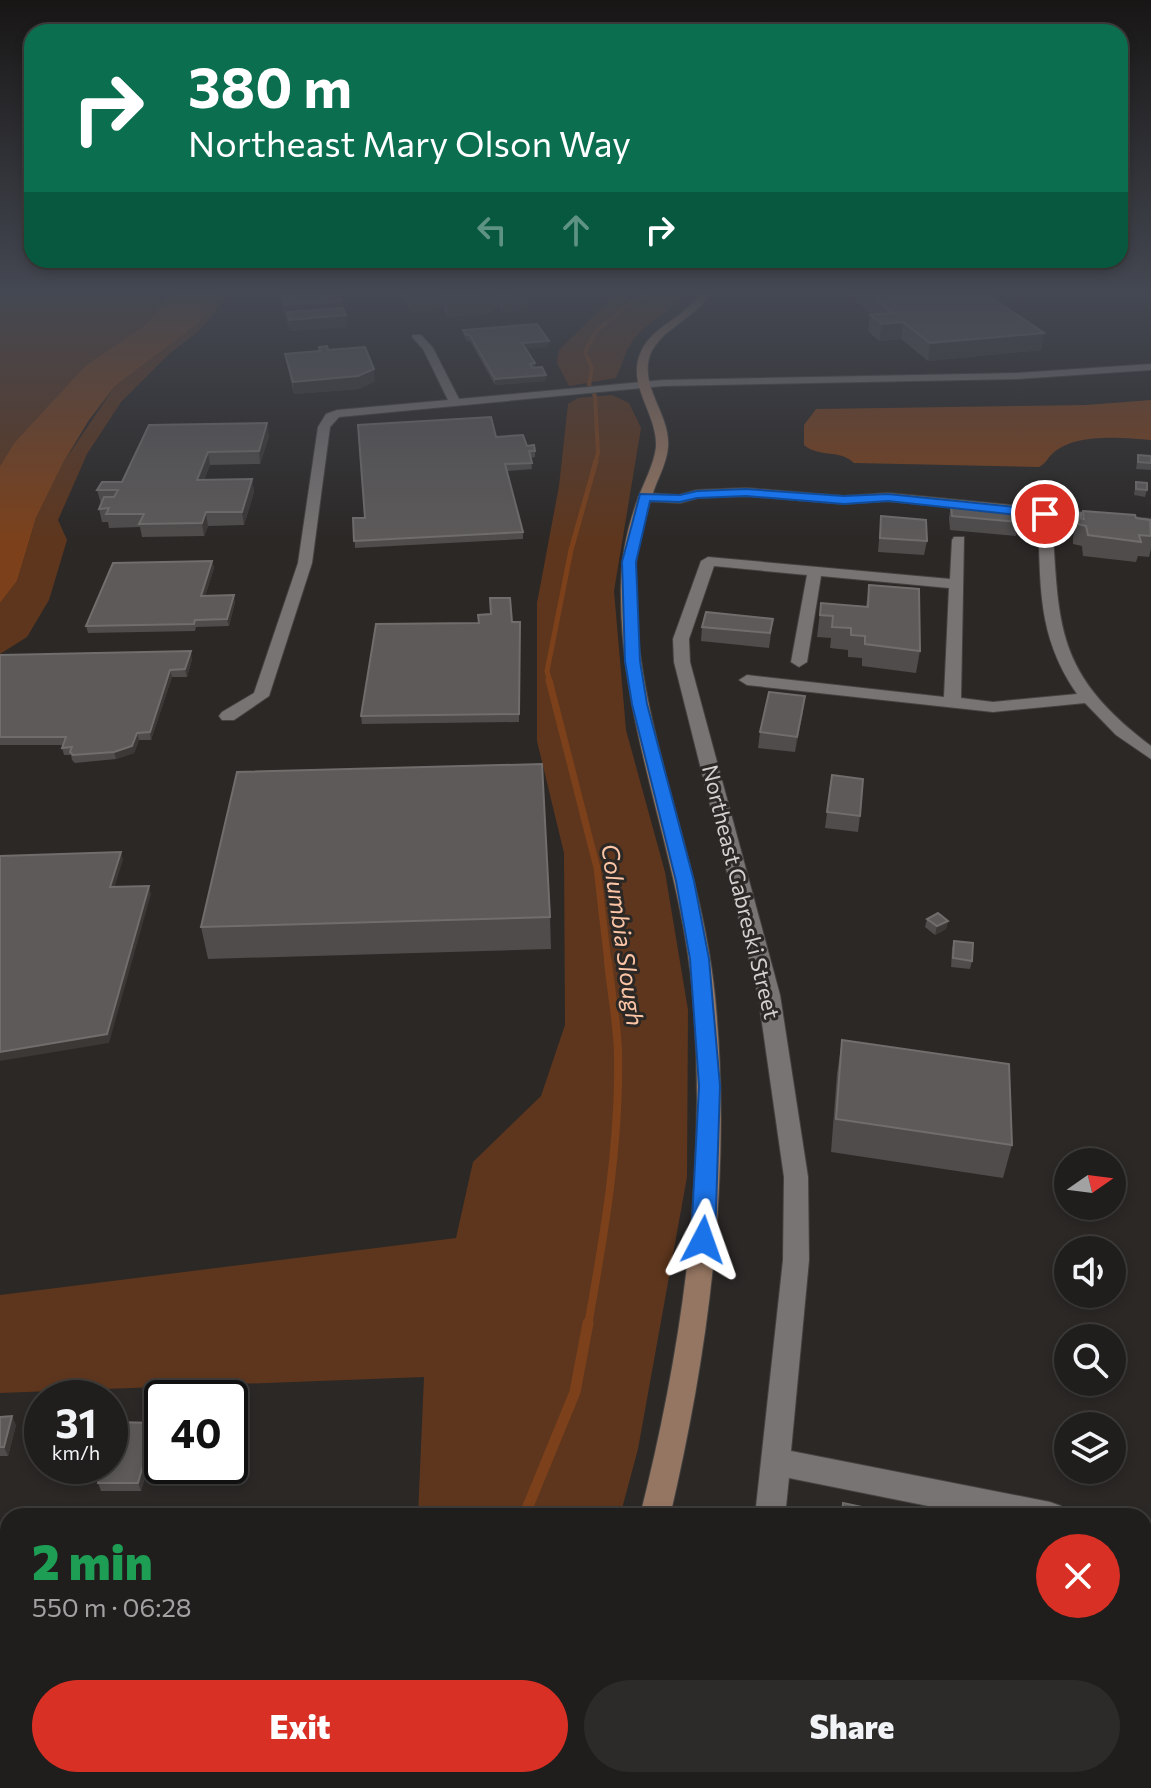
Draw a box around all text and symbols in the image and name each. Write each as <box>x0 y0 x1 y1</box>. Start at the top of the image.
text: 380 m <box>188 51 352 120</box>
icon: right <box>56 56 160 160</box>
text: Northeast Mary Olson Way <box>188 120 631 164</box>
icon: left <box>470 208 514 252</box>
icon: ahead <box>554 208 598 252</box>
icon: right <box>638 208 682 252</box>
pin <box>1011 480 1079 548</box>
icon: arrive <box>1023 492 1067 536</box>
street label: Northeast Gabreski Street <box>697 762 786 1022</box>
water label: Columbia Slough <box>596 842 651 1028</box>
north arrow <box>1054 1148 1126 1220</box>
map controls <box>1054 1148 1126 1484</box>
position arrow <box>661 1198 745 1282</box>
button: sound <box>1054 1236 1126 1308</box>
button: search <box>1054 1324 1126 1396</box>
speed limit sign: 40 <box>144 1380 248 1484</box>
text: 31 <box>55 1397 97 1446</box>
button: layers <box>1054 1412 1126 1484</box>
text: km/h <box>52 1440 100 1464</box>
text: 2 min <box>32 1531 153 1590</box>
button: close <box>1036 1534 1120 1618</box>
text: 550 m · 06:28 <box>32 1591 192 1622</box>
button: Exit <box>32 1680 568 1772</box>
button: Share <box>584 1680 1120 1772</box>

